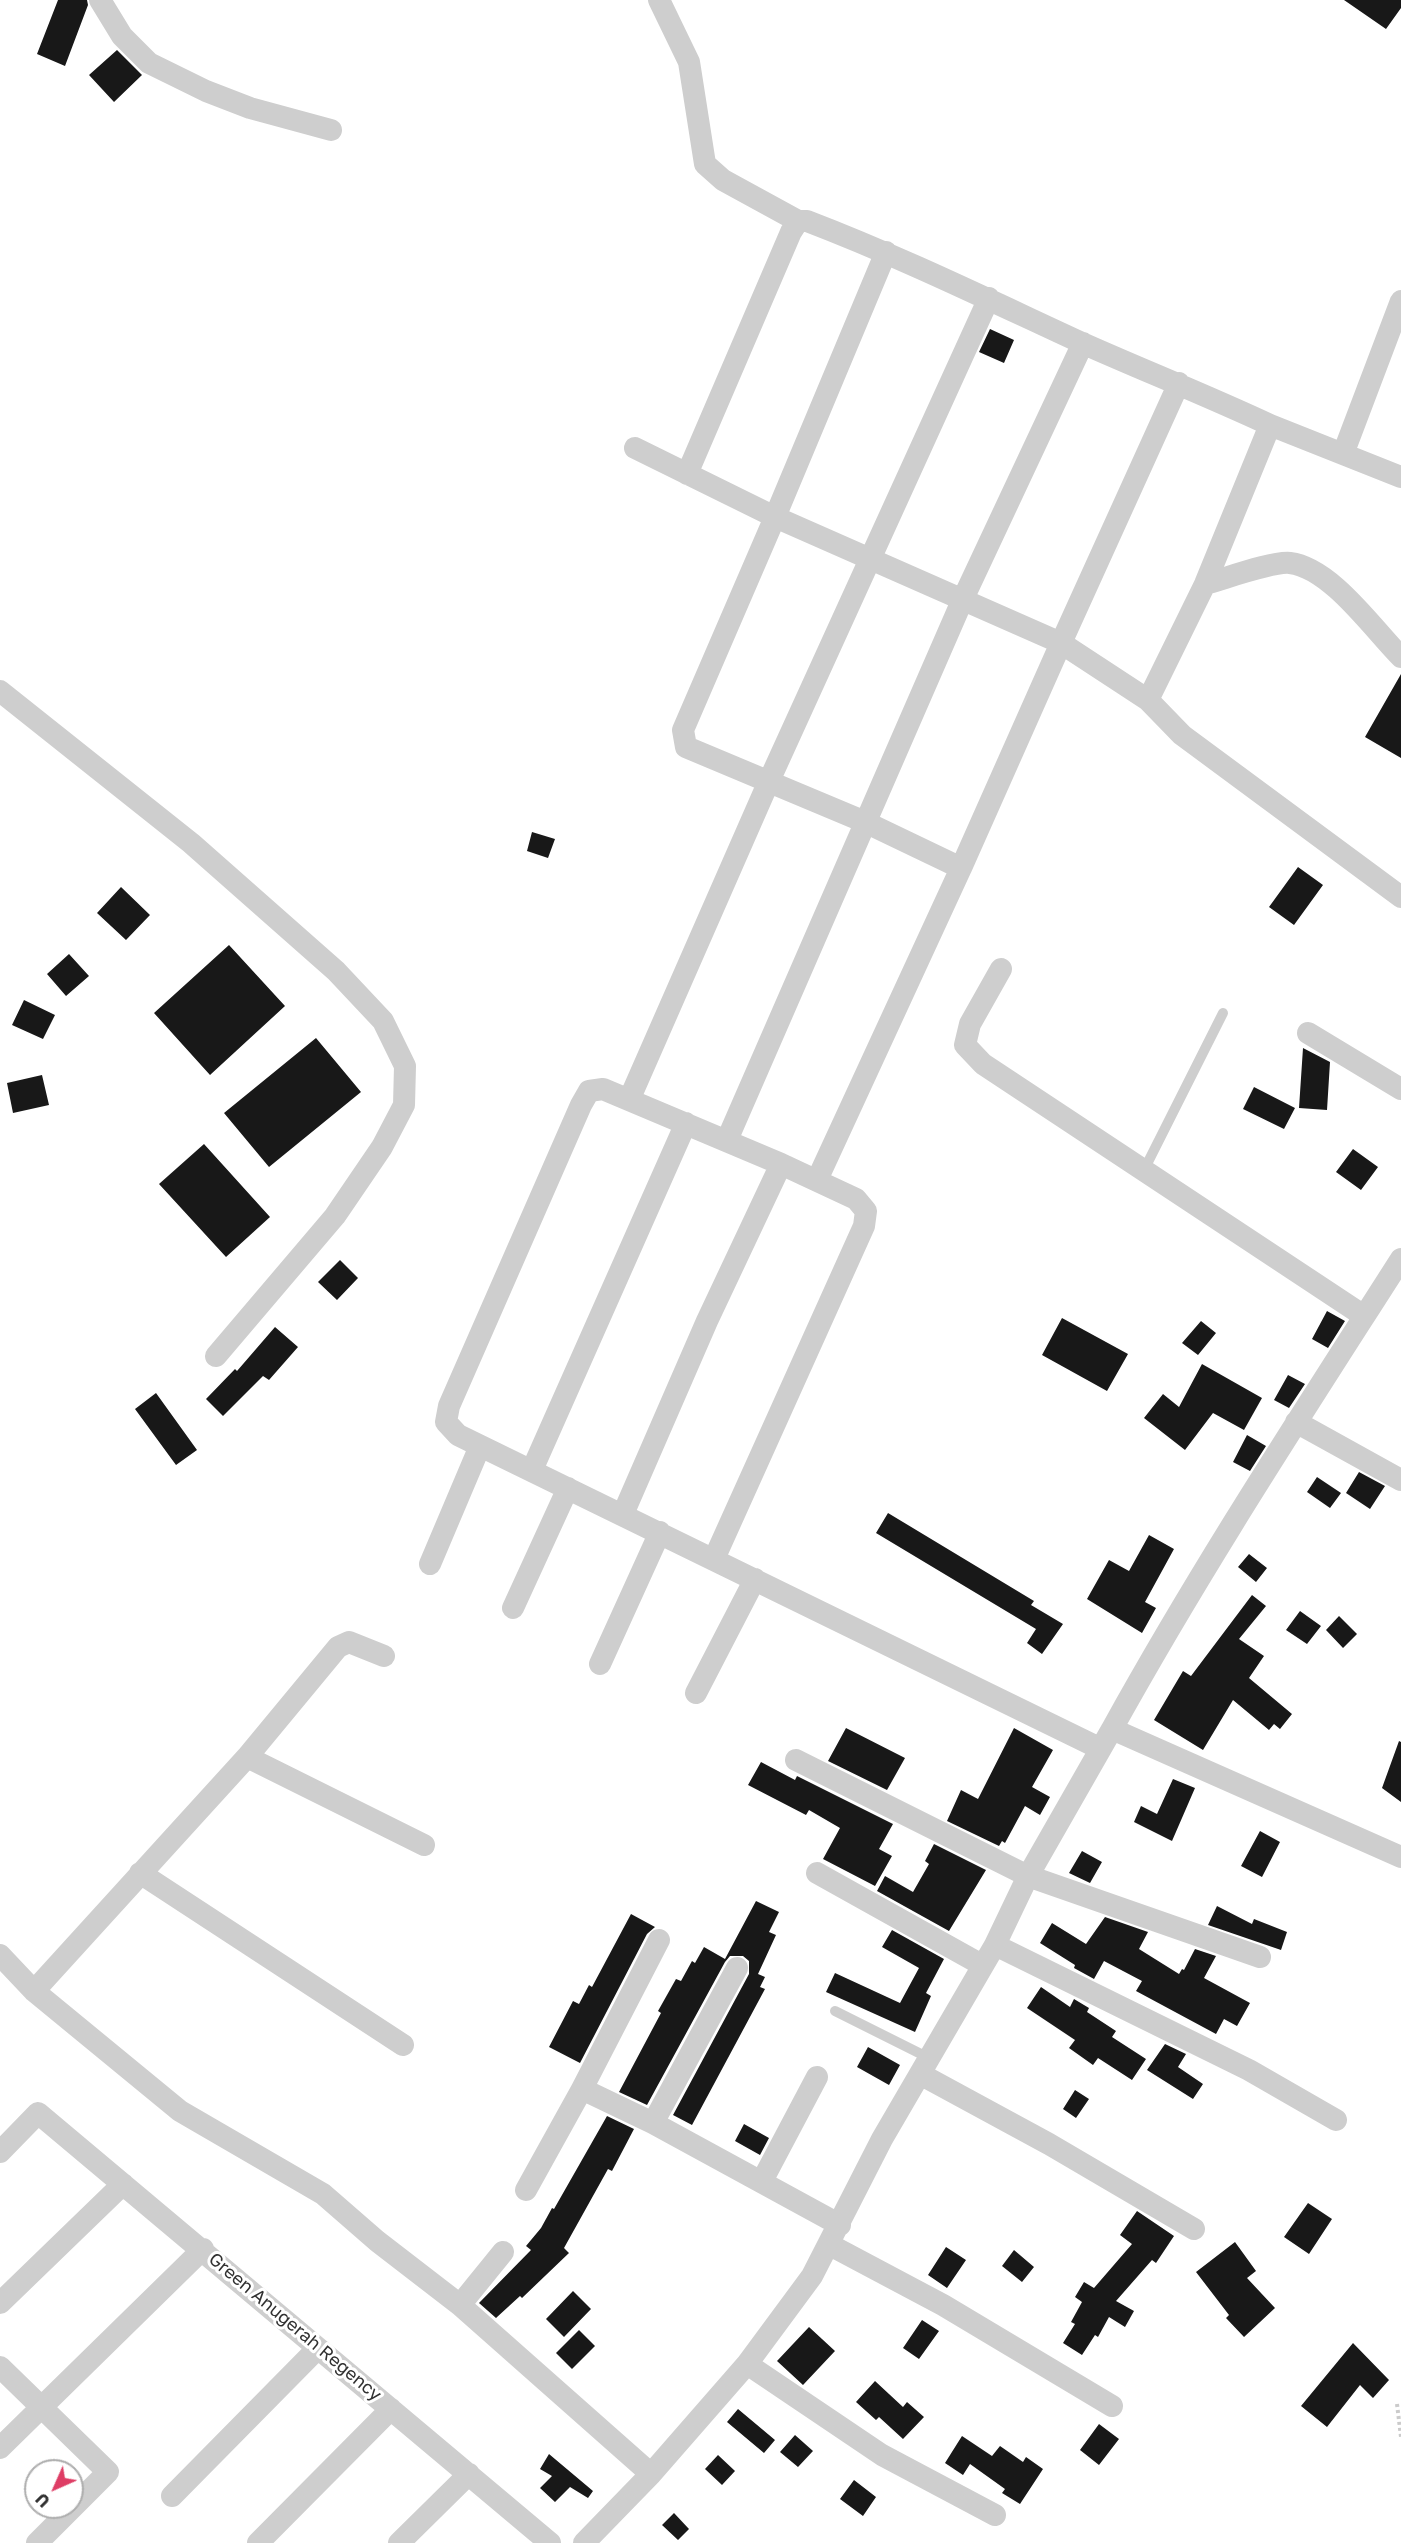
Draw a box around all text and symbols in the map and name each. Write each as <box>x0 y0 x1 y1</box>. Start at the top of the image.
street label: Green Anugerah Regency <box>204 2248 386 2406</box>
north arrow <box>24 2459 84 2519</box>
text: U <box>31 2489 54 2512</box>

